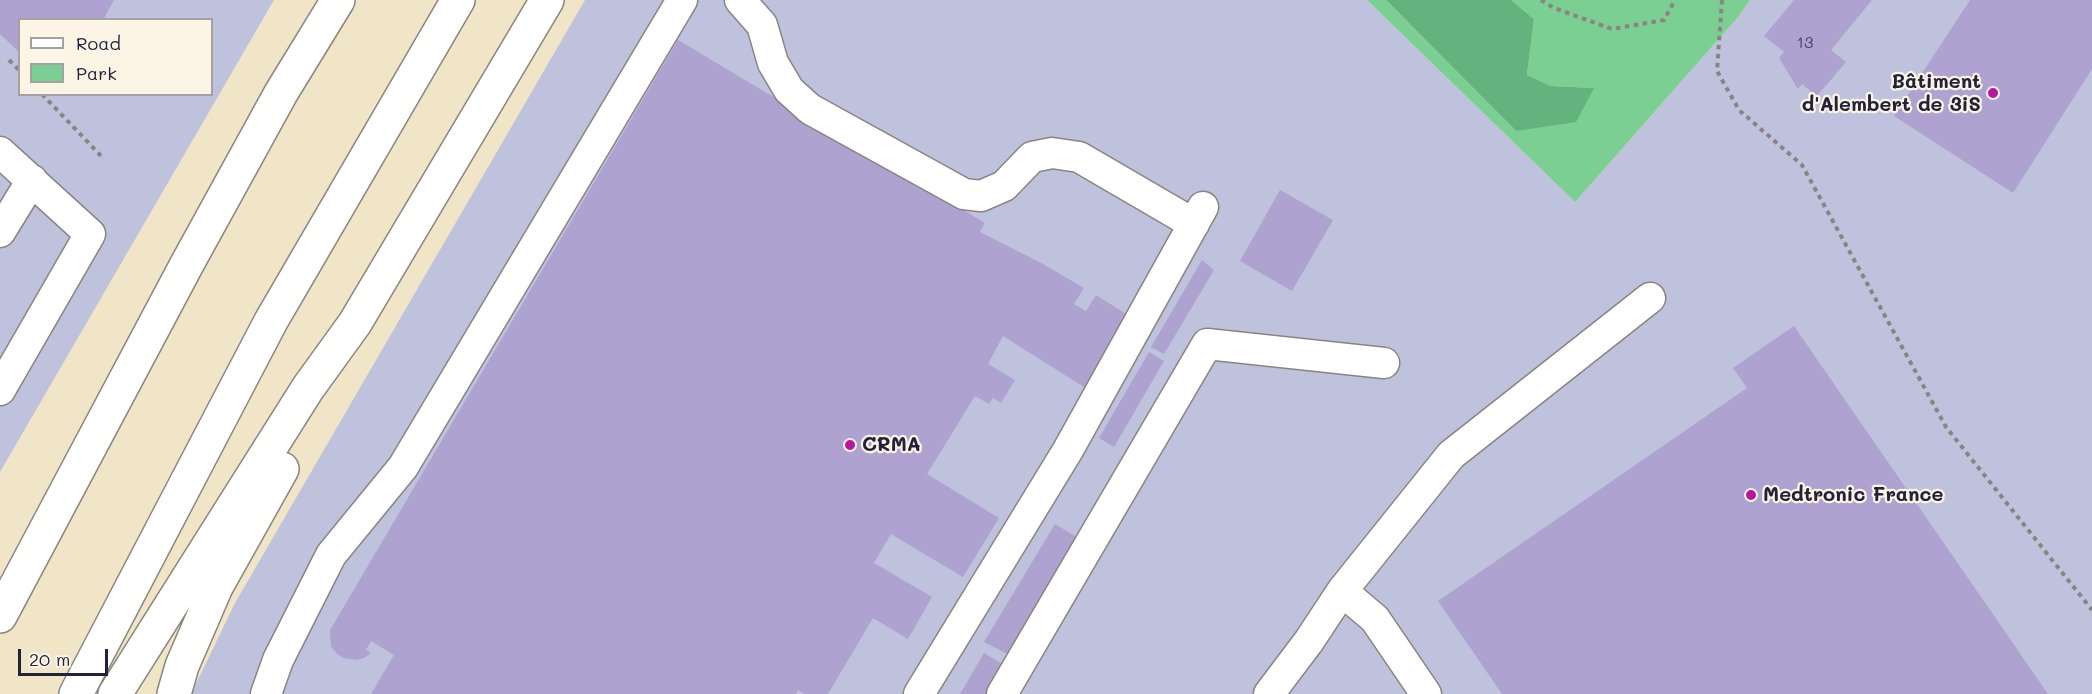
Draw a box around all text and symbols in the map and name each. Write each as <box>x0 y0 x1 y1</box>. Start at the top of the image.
legend <box>18 18 213 96</box>
text: Road <box>76 31 121 55</box>
house number: 13 <box>1797 33 1813 53</box>
text: Park <box>76 61 117 85</box>
place label: Bâtiment d'Alembert de 3iS <box>1802 70 1981 117</box>
marker: Bâtiment d'Alembert de 3iS <box>1986 86 2000 100</box>
place label: CRMA <box>862 433 921 457</box>
marker: CRMA <box>843 438 857 452</box>
place label: Medtronic France <box>1763 483 1943 507</box>
marker: Medtronic France <box>1744 488 1758 502</box>
scale bar <box>21 637 111 675</box>
text: 20 m <box>29 647 70 671</box>

